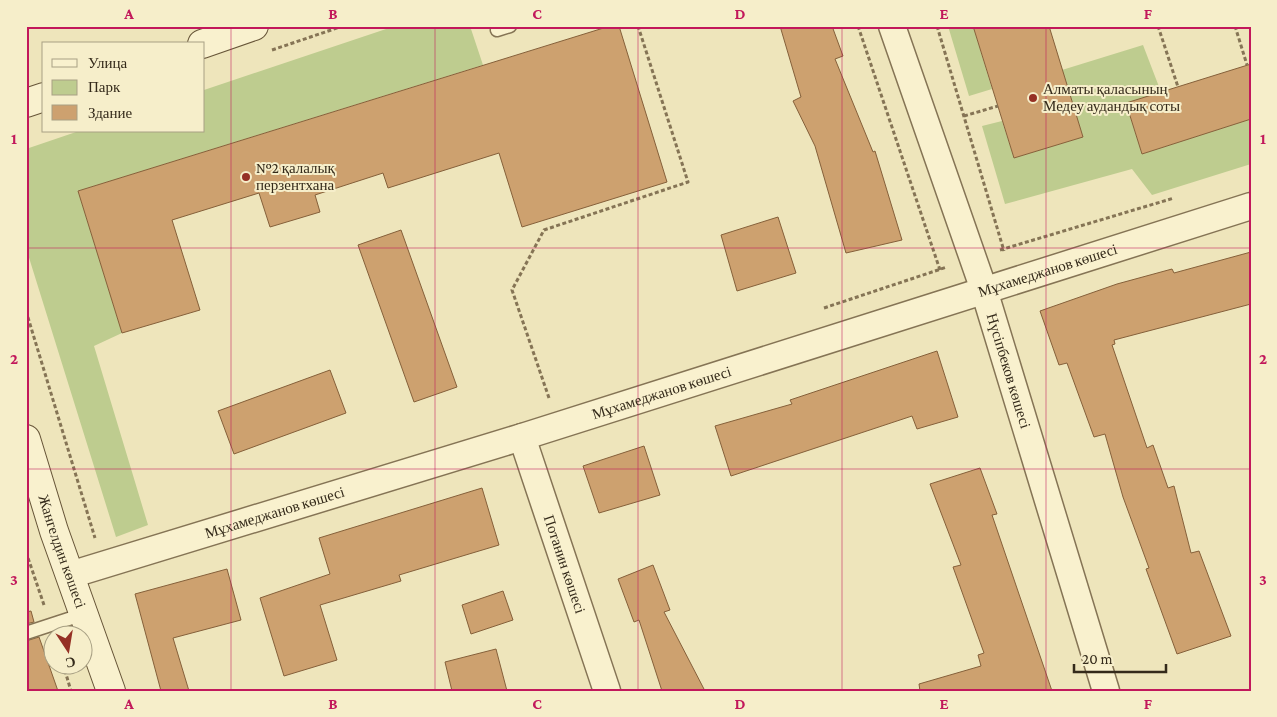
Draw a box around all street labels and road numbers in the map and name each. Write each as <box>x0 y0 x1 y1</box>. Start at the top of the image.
street label: Мұхамеджанов көшесі <box>976 241 1119 300</box>
street label: Нүсіпбеков көшесі <box>984 311 1034 430</box>
street label: Мұхамеджанов көшесі <box>590 363 733 422</box>
street label: Мұхамеджанов көшесі <box>203 484 346 541</box>
street label: Жангелдин көшесі <box>35 493 89 610</box>
street label: Потанин көшесі <box>541 513 588 615</box>

